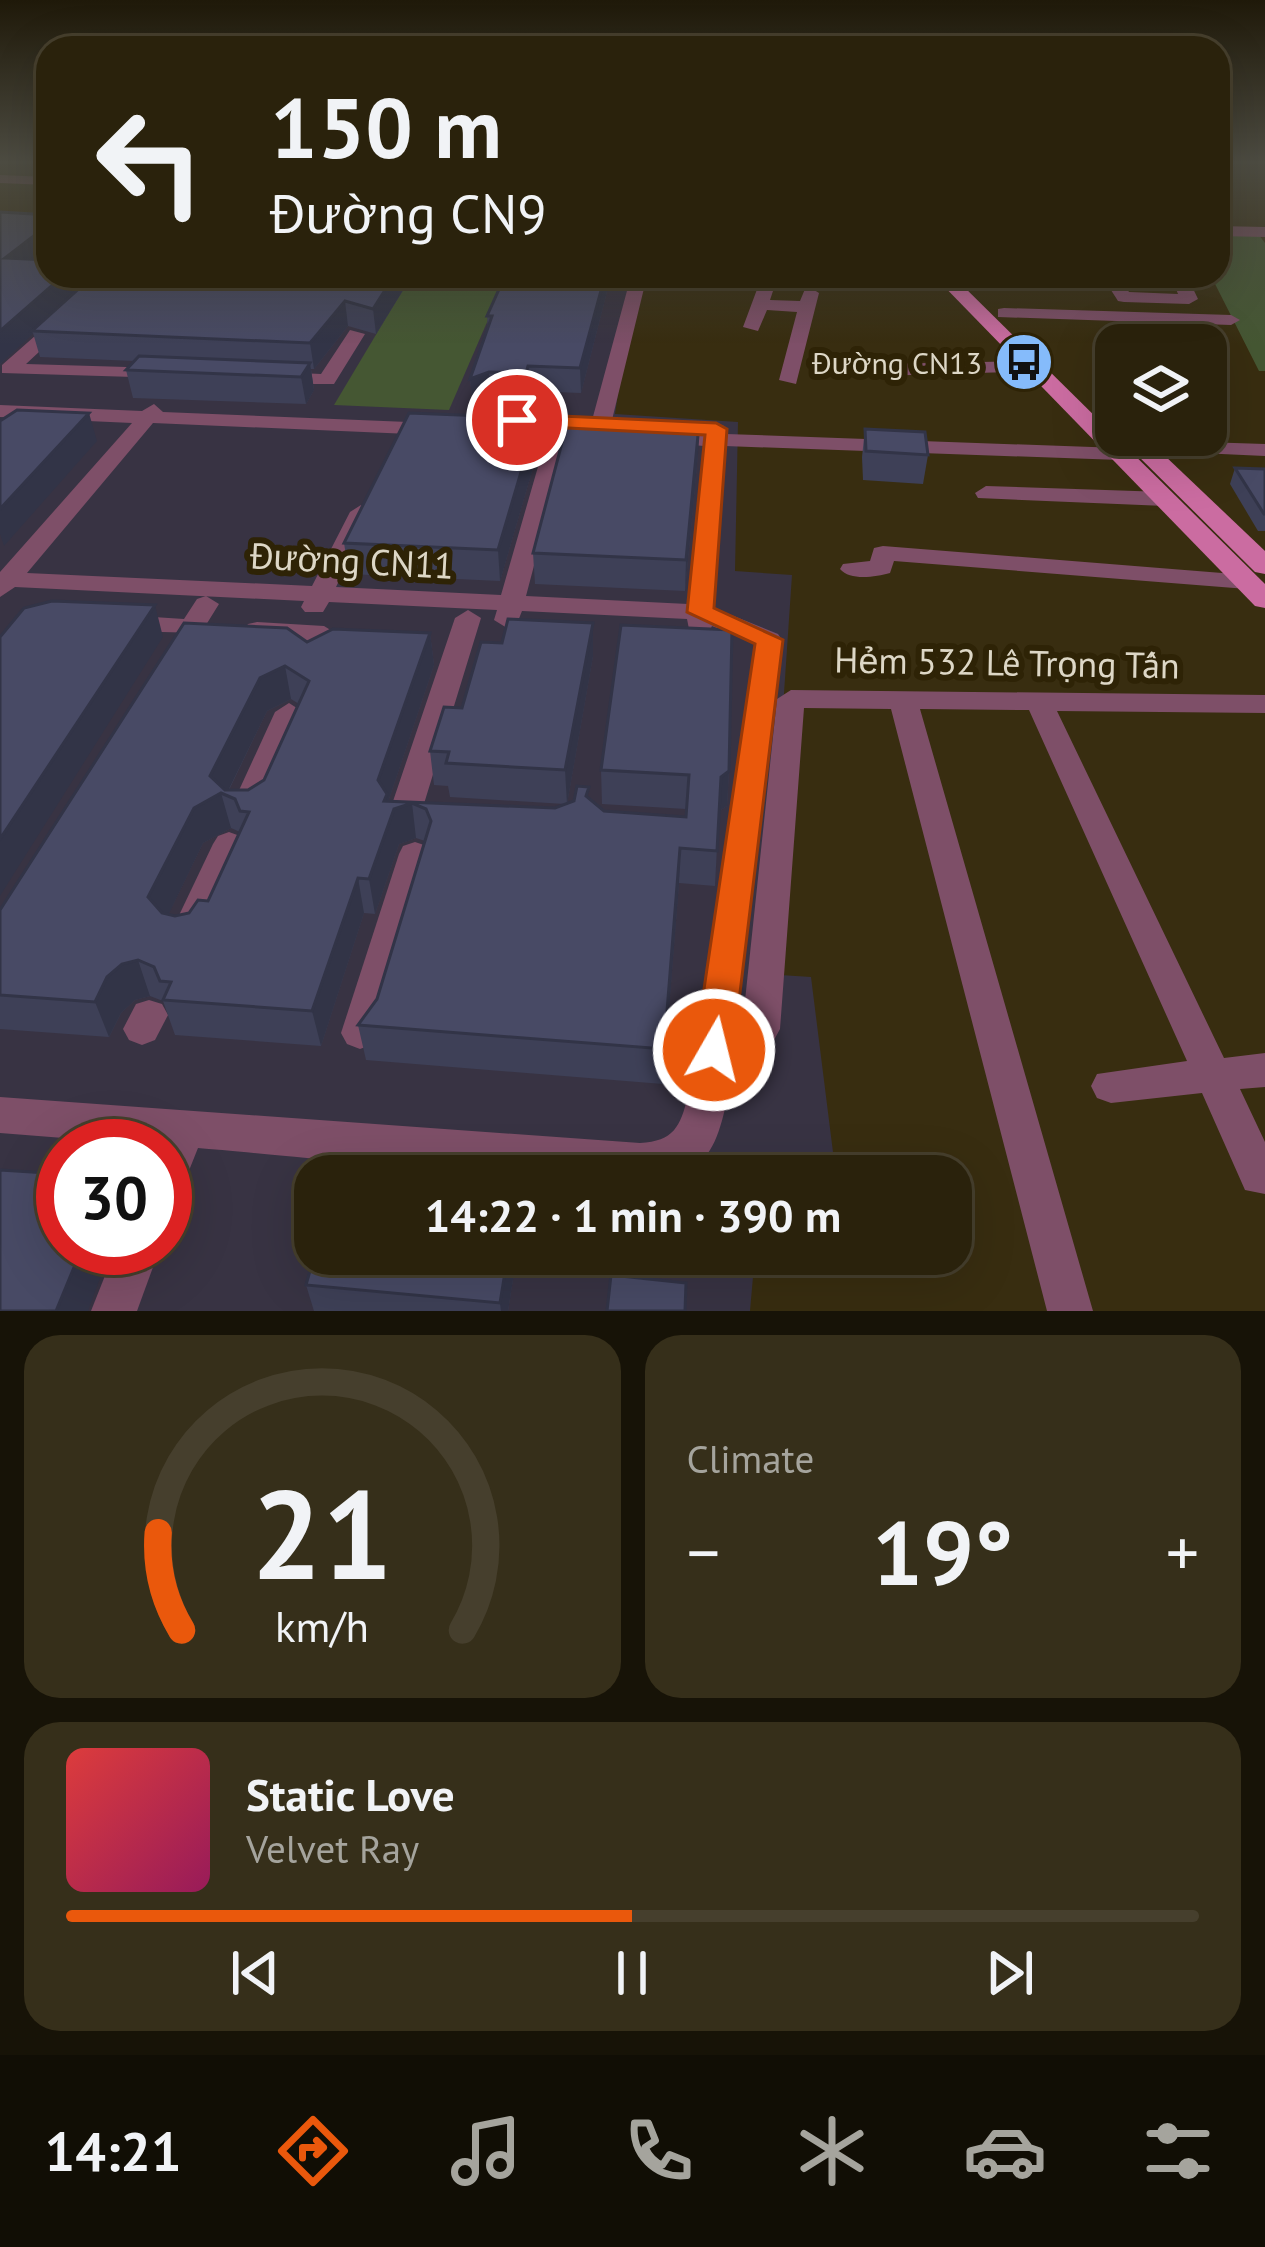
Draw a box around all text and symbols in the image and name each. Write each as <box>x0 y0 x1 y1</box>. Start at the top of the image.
text: 150 m <box>270 72 502 181</box>
icon: left <box>72 84 228 240</box>
text: Đường CN9 <box>270 178 547 248</box>
map controls <box>1095 324 1227 456</box>
button: layers <box>1095 324 1227 456</box>
bus stop icon: Đường CN13 <box>993 331 1055 393</box>
place label: Đường CN13 <box>811 343 982 382</box>
pin <box>466 369 568 471</box>
icon: arrive <box>484 387 550 453</box>
street label: Đường CN11 <box>248 531 455 589</box>
street label: Hẻm 532 Lê Trọng Tấn <box>834 635 1180 689</box>
position arrow <box>651 987 777 1113</box>
speed limit sign: 30 <box>36 1119 192 1275</box>
text: 14:22 · 1 min · 390 m <box>425 1186 841 1244</box>
text: Climate <box>687 1433 814 1484</box>
text: 21 <box>251 1452 393 1613</box>
text: 19° <box>872 1493 1013 1610</box>
text: − <box>687 1509 720 1594</box>
text: + <box>1166 1509 1199 1594</box>
text: km/h <box>275 1597 369 1653</box>
text: Static Love <box>246 1765 455 1823</box>
text: Velvet Ray <box>246 1823 419 1874</box>
icon: previous <box>222 1940 288 2006</box>
icon: pause <box>599 1940 665 2006</box>
icon: next <box>977 1940 1043 2006</box>
icon: directions <box>271 2109 355 2193</box>
icon: music <box>444 2109 528 2193</box>
icon: phone <box>617 2109 701 2193</box>
icon: climate <box>790 2109 874 2193</box>
icon: car <box>963 2109 1047 2193</box>
icon: filters <box>1136 2109 1220 2193</box>
text: 14:21 <box>45 2116 182 2186</box>

